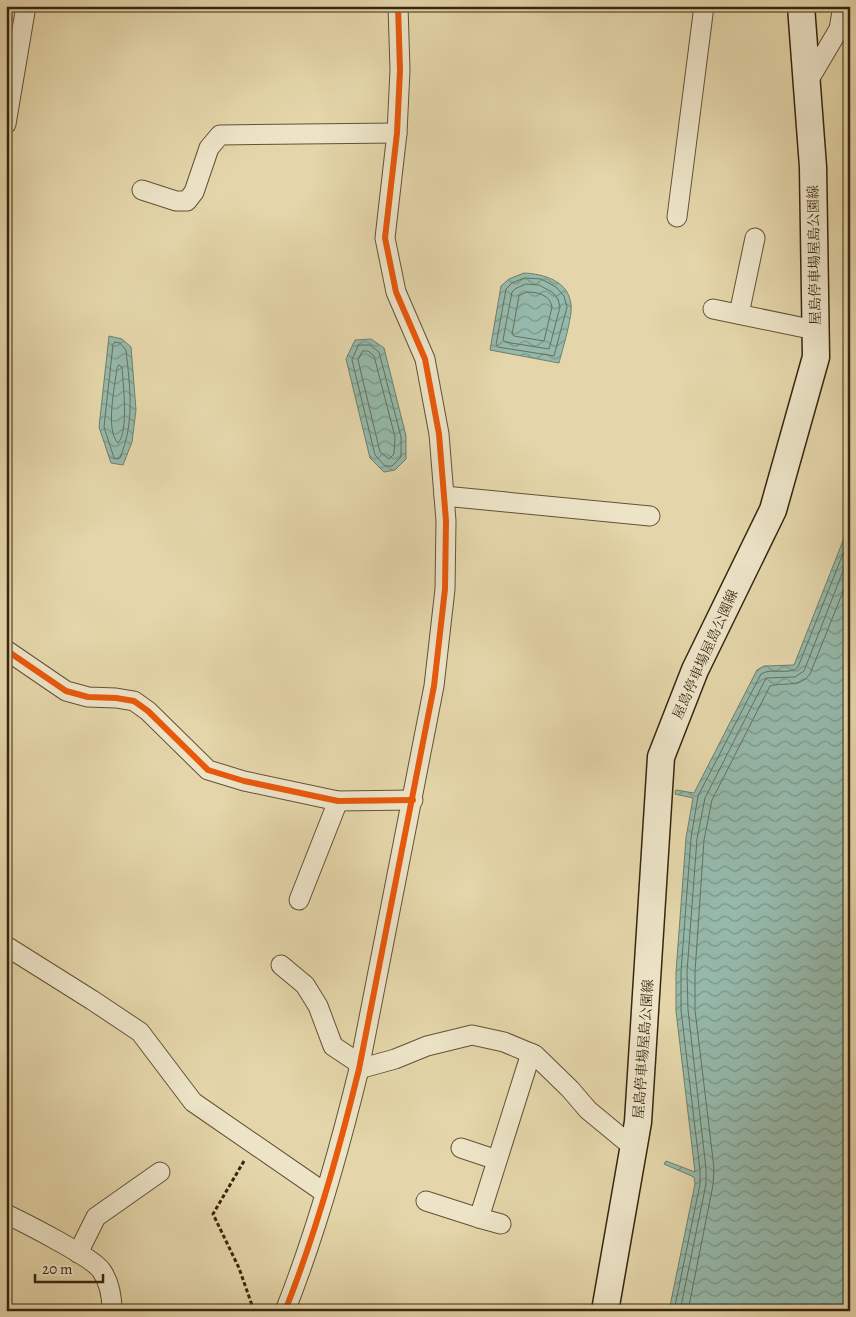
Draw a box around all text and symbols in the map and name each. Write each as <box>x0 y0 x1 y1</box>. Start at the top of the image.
street label: 屋島停車場屋島公園線 <box>804 185 825 325</box>
street label: 屋島停車場屋島公園線 <box>668 586 743 722</box>
street label: 屋島停車場屋島公園線 <box>629 979 658 1120</box>
scale bar <box>35 1252 102 1284</box>
text: 20 m <box>42 1259 73 1279</box>

